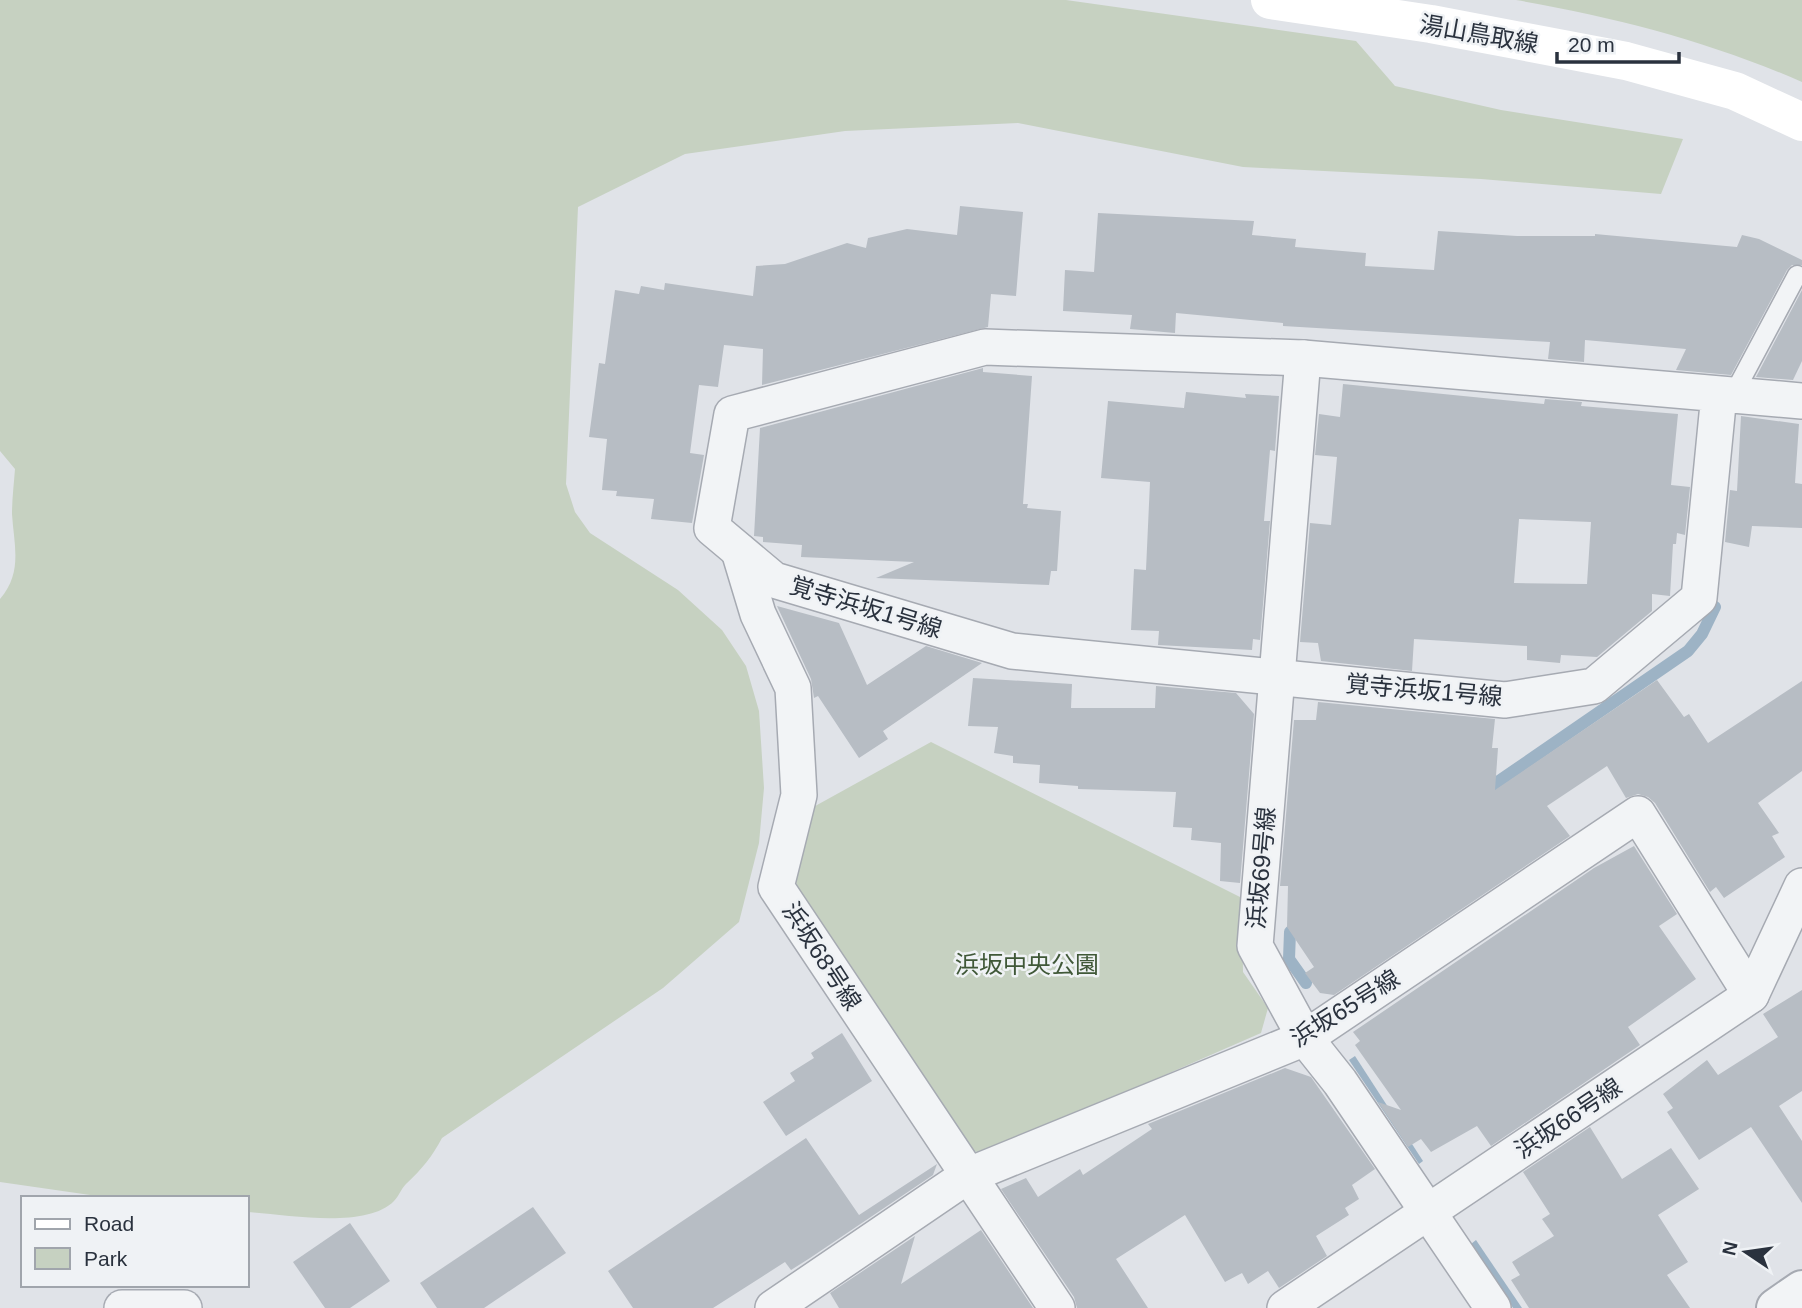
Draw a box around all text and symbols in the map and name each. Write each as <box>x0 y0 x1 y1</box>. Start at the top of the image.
street label: 湯山鳥取線 <box>1418 10 1540 58</box>
scale bar <box>1557 21 1680 65</box>
text: 20 m <box>1568 33 1615 56</box>
street label: 覚寺浜坂1号線 <box>787 571 945 643</box>
street label: 覚寺浜坂1号線 <box>1344 670 1504 710</box>
street label: 浜坂69号線 <box>1242 806 1280 930</box>
street label: 浜坂68号線 <box>777 897 867 1015</box>
park label: 浜坂中央公園 <box>955 951 1099 978</box>
street label: 浜坂65号線 <box>1286 964 1404 1052</box>
street label: 浜坂66号線 <box>1510 1073 1626 1163</box>
legend <box>21 1196 248 1287</box>
text: Road <box>84 1212 134 1235</box>
north arrow <box>1711 1217 1781 1287</box>
text: N <box>1718 1239 1742 1257</box>
text: Park <box>84 1247 128 1270</box>

